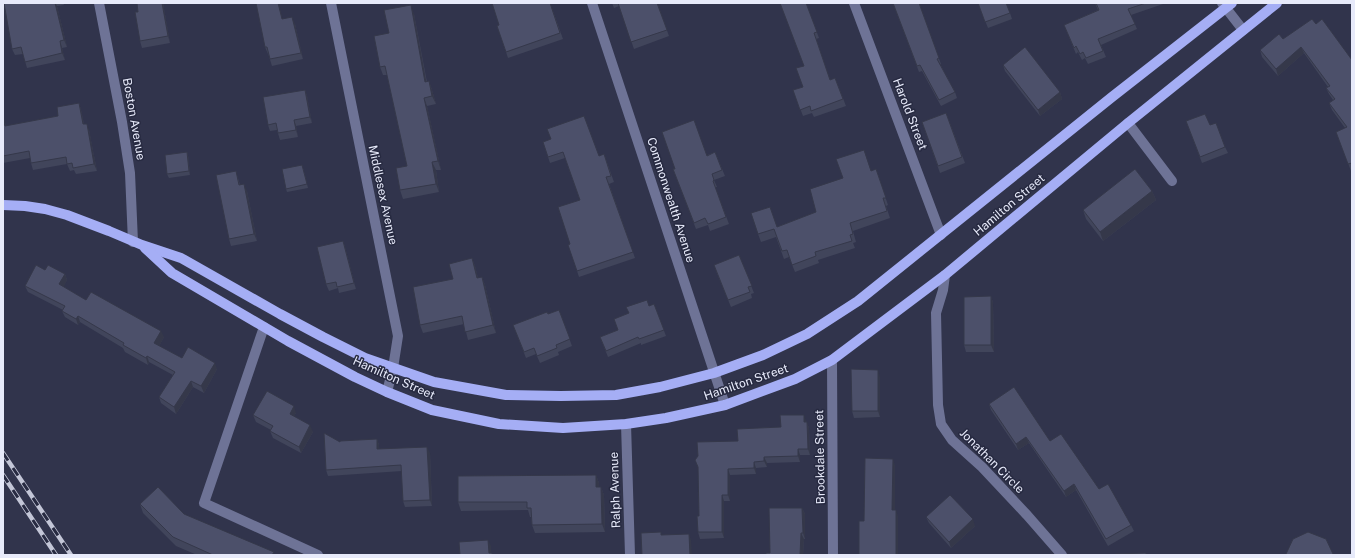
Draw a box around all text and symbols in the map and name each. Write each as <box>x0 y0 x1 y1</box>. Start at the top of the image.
street label: Harold Street <box>890 76 930 152</box>
street label: Boston Avenue <box>120 77 148 161</box>
street label: Commonwealth Avenue <box>644 136 698 265</box>
street label: Middlesex Avenue <box>366 144 400 246</box>
street label: Hamilton Street <box>971 171 1048 239</box>
street label: Hamilton Street <box>351 354 438 403</box>
street label: Hamilton Street <box>702 361 790 403</box>
street label: Brookdale Street <box>812 409 828 504</box>
street label: Jonathan Circle <box>957 426 1027 496</box>
street label: Ralph Avenue <box>607 451 623 528</box>

